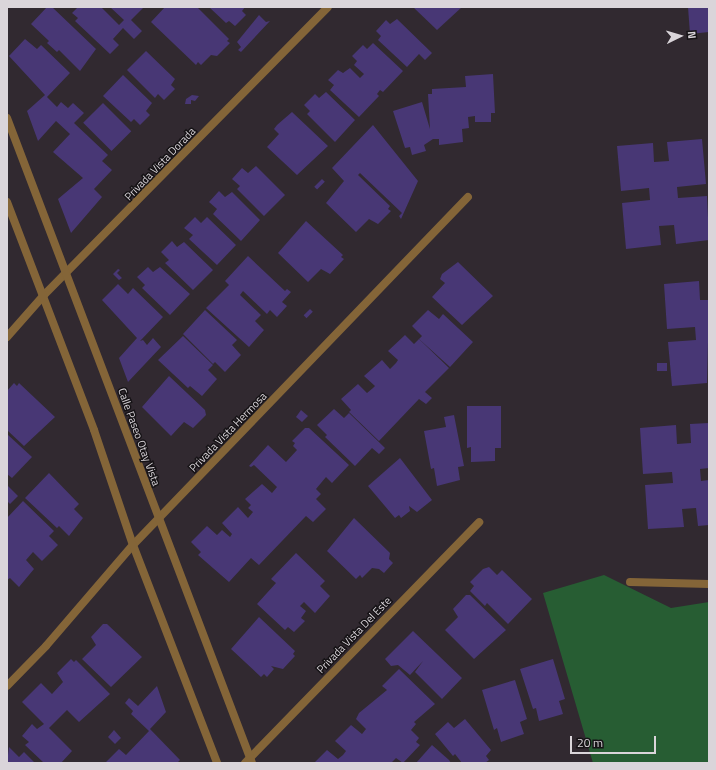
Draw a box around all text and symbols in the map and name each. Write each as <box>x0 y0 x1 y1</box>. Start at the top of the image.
north arrow <box>660 16 700 56</box>
text: N <box>684 30 700 39</box>
street label: Privada Vista Dorada <box>122 125 198 203</box>
street label: Calle Paseo Otay Vista <box>115 386 163 488</box>
street label: Privada Vista Hermosa <box>187 390 269 474</box>
street label: Privada Vista Del Este <box>314 594 394 676</box>
scale bar <box>572 728 658 754</box>
text: 20 m <box>577 733 603 752</box>

